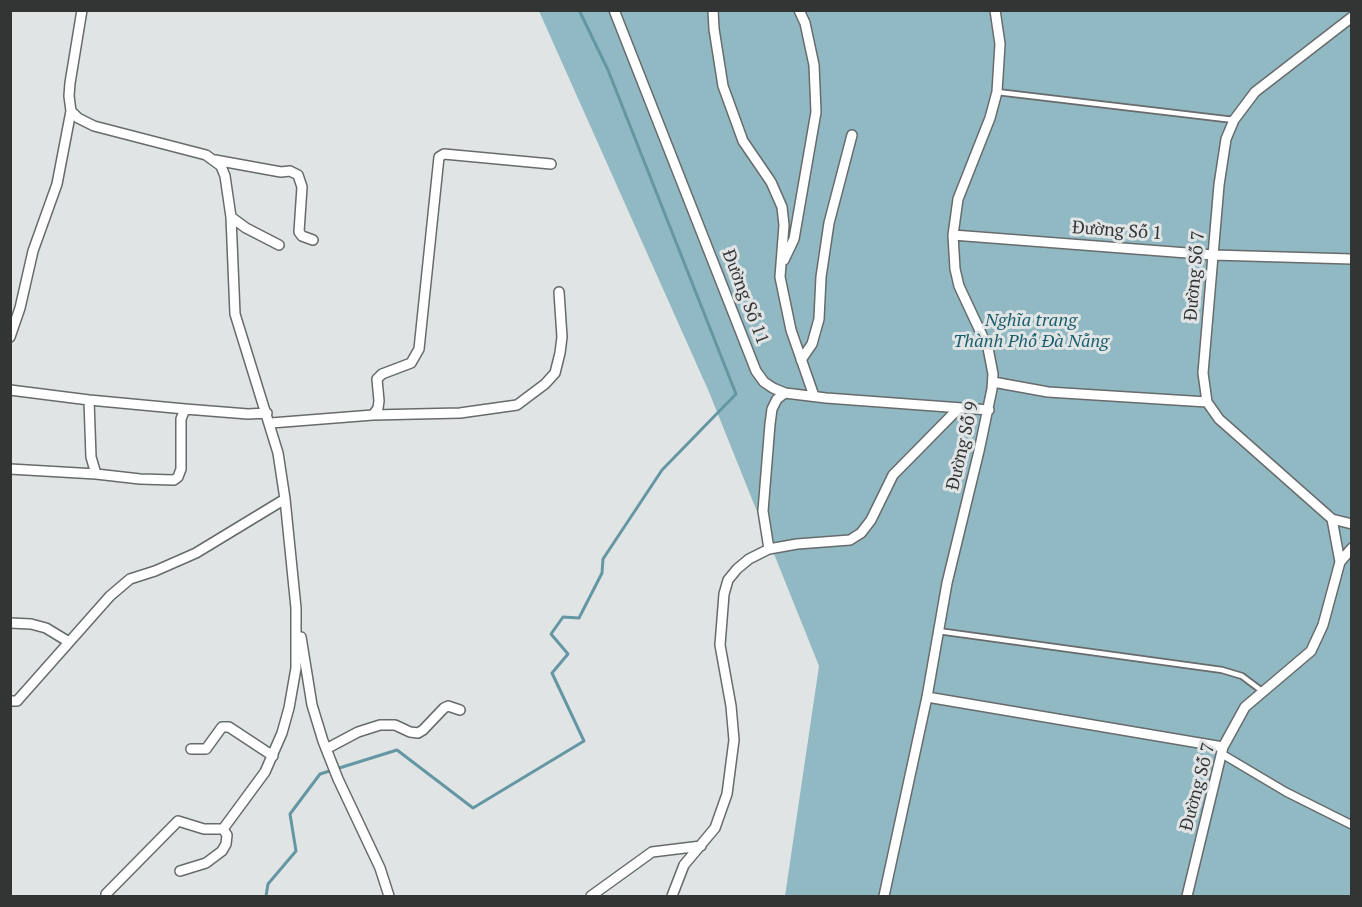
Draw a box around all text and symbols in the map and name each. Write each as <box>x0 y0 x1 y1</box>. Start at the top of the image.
street label: Đường Số 1 <box>1071 217 1163 245</box>
street label: Đường Số 7 <box>1180 230 1210 322</box>
street label: Đường Số 11 <box>717 247 773 347</box>
park label: Nghĩa trang Thành Phố Đà Nẵng <box>953 310 1109 352</box>
street label: Đường Số 9 <box>942 400 984 492</box>
street label: Đường Số 7 <box>1176 741 1220 833</box>

